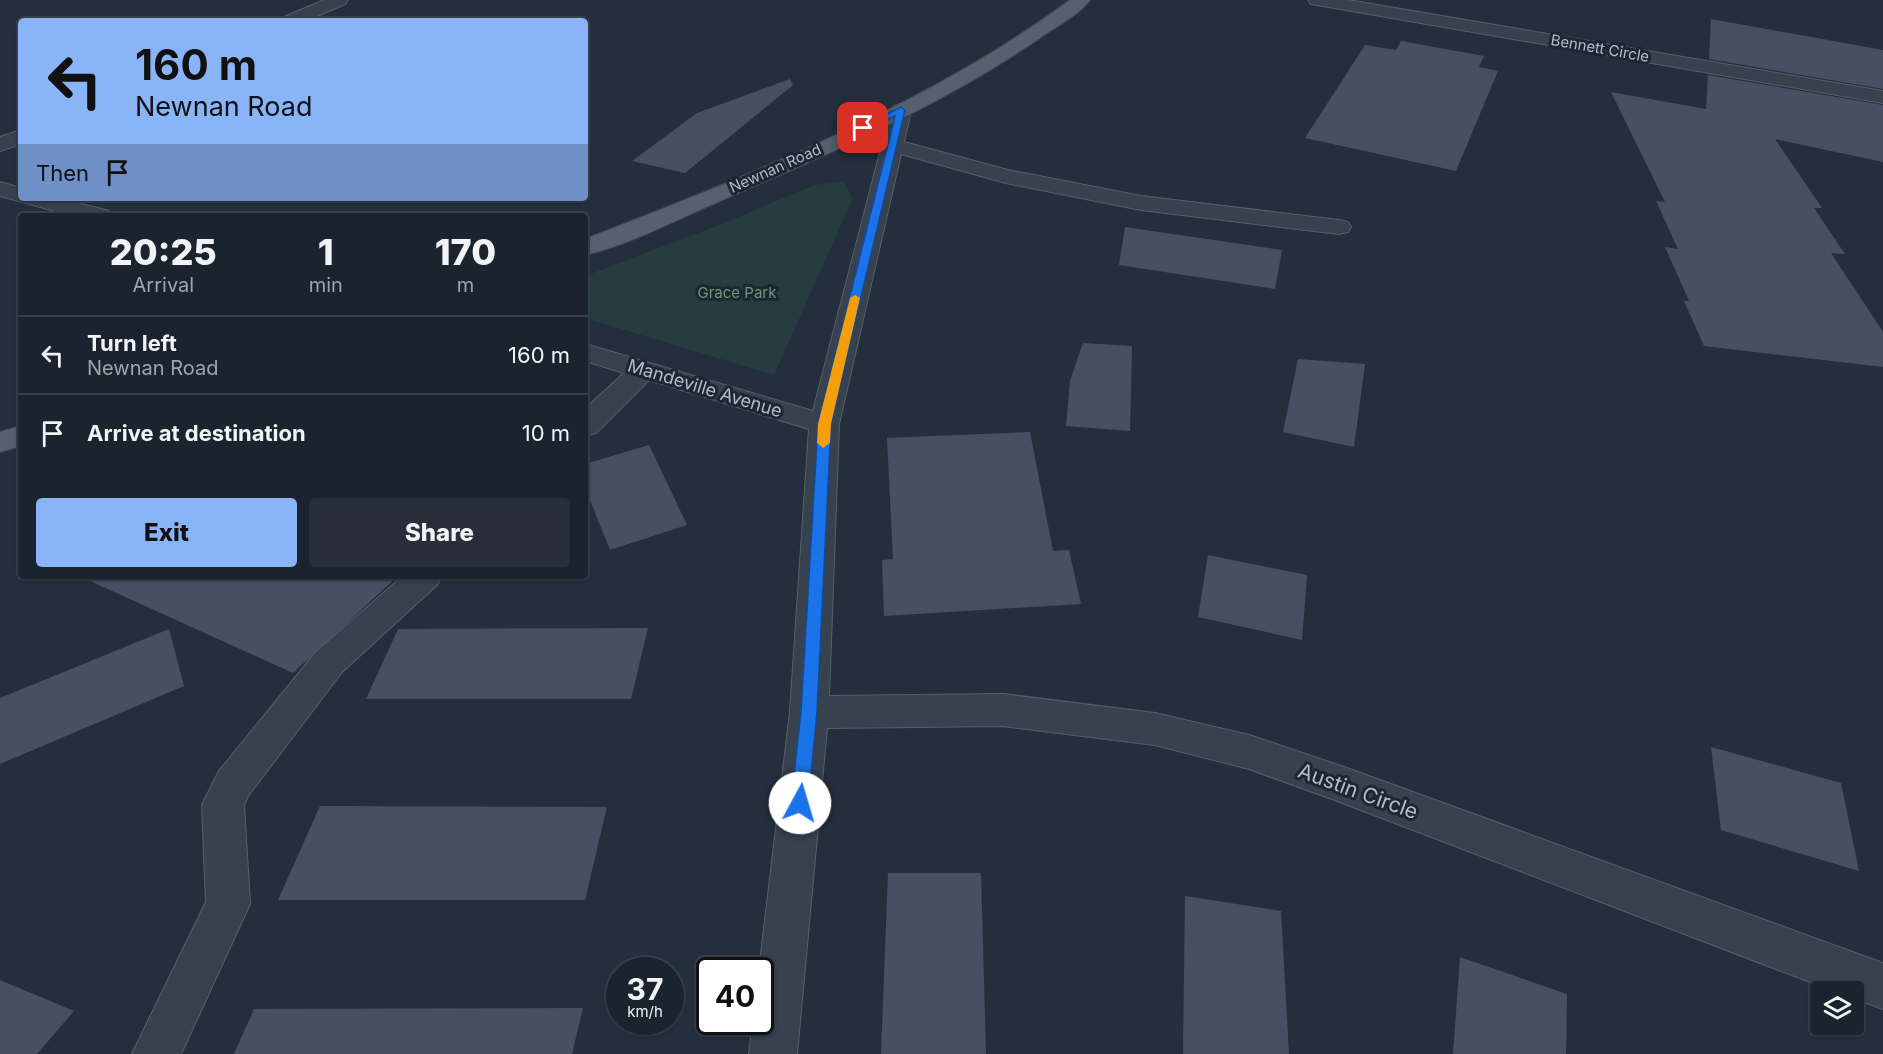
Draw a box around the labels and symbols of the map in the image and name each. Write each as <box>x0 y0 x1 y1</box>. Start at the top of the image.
street label: Bennett Circle <box>1549 30 1651 66</box>
pin <box>837 102 888 153</box>
street label: Newnan Road <box>726 139 824 197</box>
park label: Grace Park <box>698 283 777 302</box>
street label: Mandeville Avenue <box>625 355 785 421</box>
street label: Austin Circle <box>1295 758 1421 824</box>
position arrow <box>768 771 832 835</box>
speed limit sign: 40 <box>696 957 774 1035</box>

